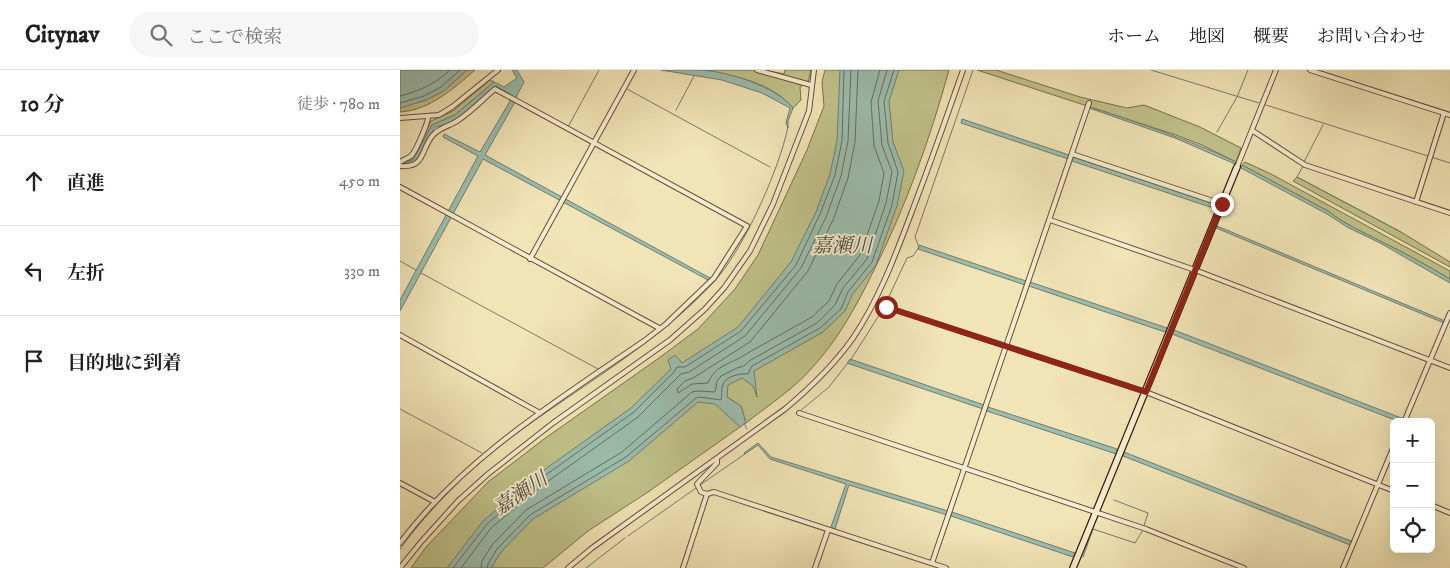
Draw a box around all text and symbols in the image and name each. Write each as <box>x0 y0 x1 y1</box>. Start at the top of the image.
search box <box>129 12 479 57</box>
text: Citynav <box>25 20 99 50</box>
icon: search <box>147 21 175 49</box>
text: ここで検索 <box>187 26 282 49</box>
text: ホーム <box>1107 26 1161 48</box>
text: 地図 <box>1189 26 1225 48</box>
text: 概要 <box>1253 26 1289 48</box>
text: お問い合わせ <box>1317 26 1425 48</box>
text: 10 分 <box>20 92 64 118</box>
text: 徒歩 · 780 m <box>297 94 380 114</box>
icon: ahead <box>20 167 48 195</box>
text: 450 m <box>339 171 380 191</box>
text: 直進 <box>67 172 105 195</box>
route end <box>1211 193 1234 216</box>
water label: 嘉瀬川 <box>812 234 874 259</box>
icon: left <box>20 257 48 285</box>
text: 330 m <box>344 261 380 281</box>
text: 左折 <box>67 262 105 285</box>
route start <box>875 296 898 319</box>
icon: arrive <box>20 347 48 375</box>
text: 目的地に到着 <box>67 352 181 375</box>
map controls <box>1390 418 1435 553</box>
button: + <box>1390 418 1435 463</box>
button: − <box>1390 463 1435 508</box>
water label: 嘉瀬川 <box>489 466 554 521</box>
button: locate <box>1390 508 1435 553</box>

